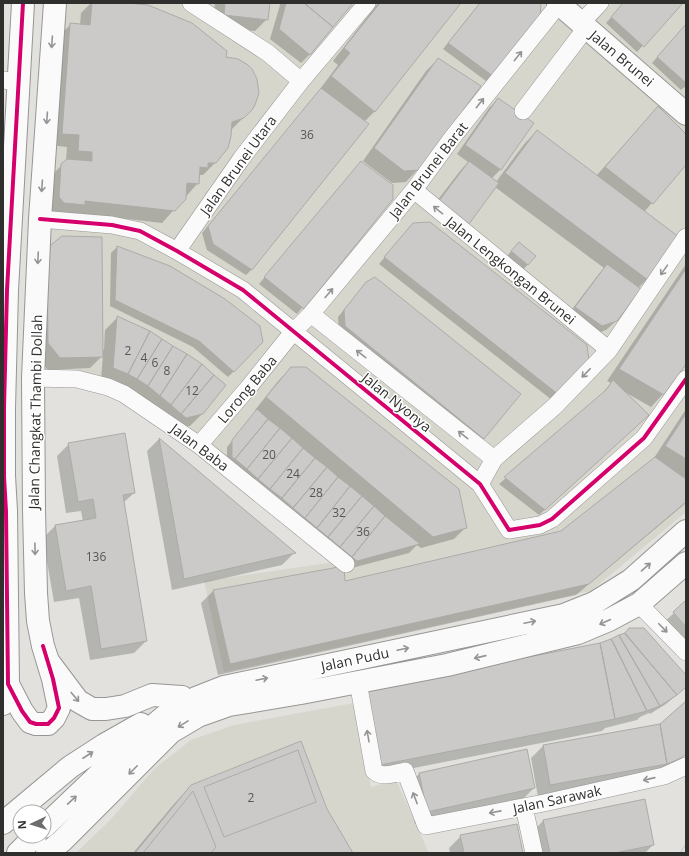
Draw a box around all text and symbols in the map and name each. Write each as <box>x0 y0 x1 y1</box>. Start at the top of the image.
street label: Jalan Brunei <box>584 24 658 90</box>
one-way arrow <box>49 35 56 48</box>
one-way arrow <box>513 51 522 61</box>
one-way arrow <box>475 98 484 109</box>
one-way arrow <box>44 111 51 124</box>
street label: Jalan Brunei Utara <box>194 111 281 220</box>
street label: Jalan Brunei Barat <box>383 118 472 224</box>
house number: 36 <box>300 126 314 143</box>
one-way arrow <box>39 179 46 192</box>
one-way arrow <box>432 205 443 214</box>
street label: Jalan Lengkongan Brunei <box>441 210 580 328</box>
one-way arrow <box>34 251 42 264</box>
one-way arrow <box>660 264 668 275</box>
one-way arrow <box>324 287 333 298</box>
street label: Jalan Changkat Thambi Dollah <box>24 314 46 512</box>
house number: 2 <box>125 342 132 359</box>
house number: 4 <box>141 349 148 366</box>
one-way arrow <box>356 349 367 358</box>
street label: Lorong Baba <box>213 351 281 427</box>
house number: 6 <box>152 354 159 371</box>
house number: 8 <box>164 362 171 379</box>
street label: Jalan Nyonya <box>357 367 436 436</box>
one-way arrow <box>581 368 591 378</box>
house number: 12 <box>185 382 199 399</box>
street label: Jalan Baba <box>165 418 233 475</box>
one-way arrow <box>458 430 469 439</box>
house number: 20 <box>262 446 276 463</box>
house number: 24 <box>286 465 300 482</box>
house number: 28 <box>309 484 323 501</box>
house number: 32 <box>332 504 346 521</box>
house number: 36 <box>356 523 370 540</box>
one-way arrow <box>31 542 38 555</box>
house number: 136 <box>86 548 106 565</box>
one-way arrow <box>641 563 651 572</box>
one-way arrow <box>523 618 536 626</box>
one-way arrow <box>599 619 611 626</box>
one-way arrow <box>658 623 668 633</box>
street label: Jalan Pudu <box>317 643 391 676</box>
one-way arrow <box>396 645 409 653</box>
one-way arrow <box>474 653 487 661</box>
one-way arrow <box>255 674 268 682</box>
one-way arrow <box>71 691 80 702</box>
one-way arrow <box>178 720 189 728</box>
one-way arrow <box>364 730 372 743</box>
one-way arrow <box>82 751 93 759</box>
one-way arrow <box>128 765 138 775</box>
one-way arrow <box>643 776 656 783</box>
street label: Jalan Sarawak <box>509 780 604 818</box>
house number: 2 <box>248 789 255 806</box>
one-way arrow <box>411 793 419 805</box>
one-way arrow <box>67 795 77 805</box>
north arrow <box>12 804 52 844</box>
one-way arrow <box>489 809 502 817</box>
text: N <box>14 820 29 830</box>

